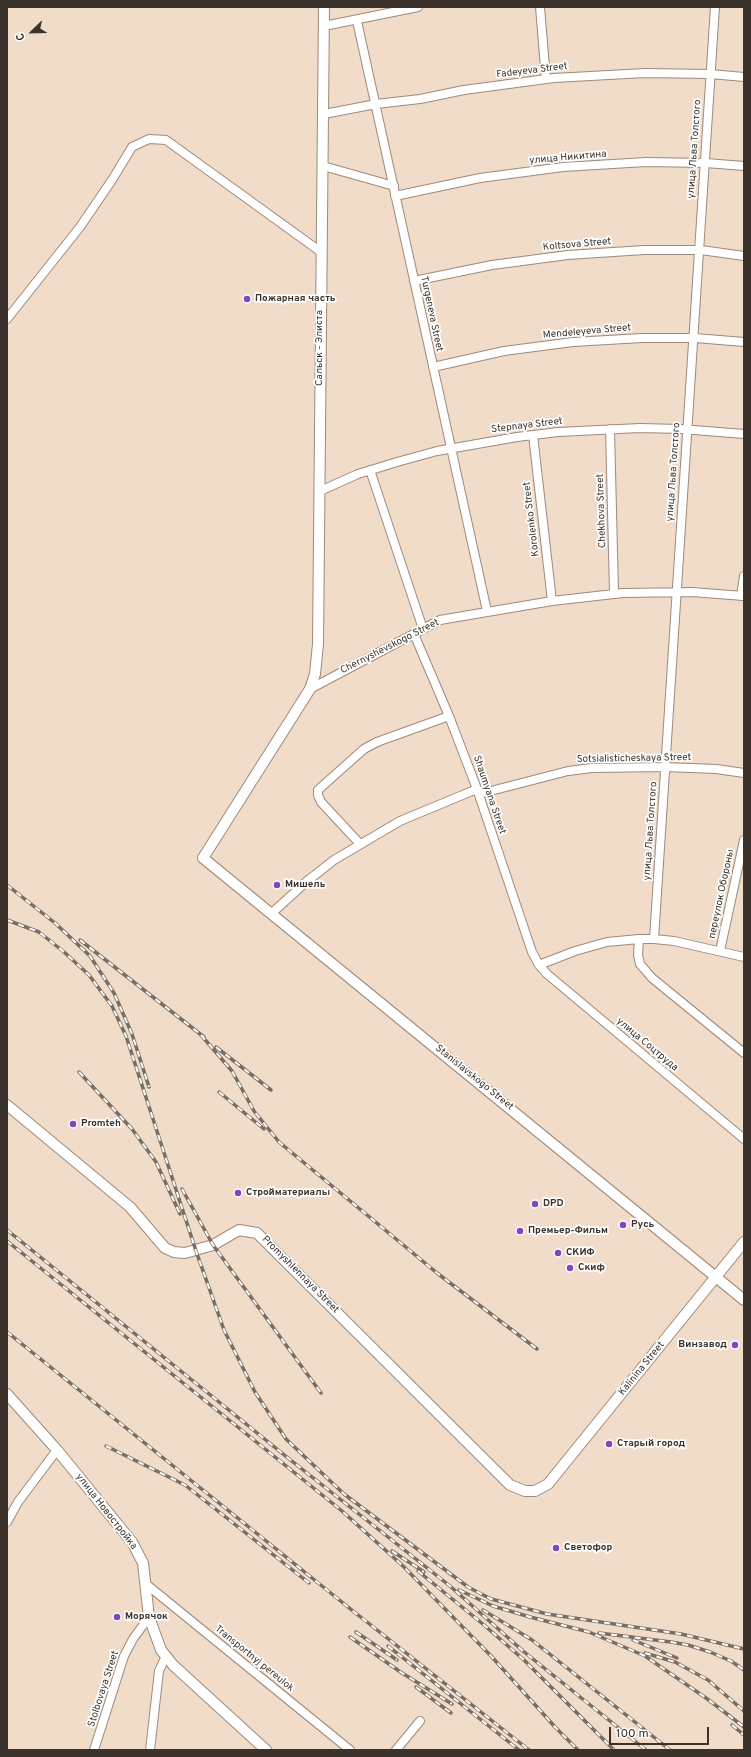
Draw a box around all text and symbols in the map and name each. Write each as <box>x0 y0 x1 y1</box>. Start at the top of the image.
north arrow <box>12 12 52 52</box>
text: С <box>13 31 29 43</box>
street label: Fadeyeva Street <box>496 61 568 81</box>
street label: улица Льва Толстого <box>686 99 704 199</box>
street label: улица Никитина <box>529 149 607 167</box>
street label: Koltsova Street <box>542 236 612 254</box>
street label: Turgeneva Street <box>417 275 445 353</box>
place label: Пожарная часть <box>255 293 336 305</box>
marker: Пожарная часть <box>242 294 252 304</box>
street label: Сальск - Элиста <box>314 310 326 386</box>
street label: Mendeleyeva Street <box>542 322 632 342</box>
street label: Stepnaya Street <box>491 416 563 436</box>
street label: улица Льва Толстого <box>665 422 683 522</box>
street label: Chekhova Street <box>595 474 609 548</box>
street label: Korolenko Street <box>521 481 543 557</box>
street label: Chernyshevskogo Street <box>339 617 441 677</box>
street label: Sotsialisticheskaya Street <box>577 752 691 766</box>
street label: Shaumyana Street <box>470 754 508 836</box>
street label: улица Льва Толстого <box>642 781 660 881</box>
street label: переулок Обороны <box>707 848 737 940</box>
place label: Мишель <box>285 879 325 891</box>
marker: Мишель <box>272 880 282 890</box>
street label: улица Соцтруда <box>614 1016 680 1074</box>
street label: Stanislavskogo Street <box>433 1043 515 1113</box>
place label: Promteh <box>81 1118 121 1130</box>
marker: Promteh <box>68 1119 78 1129</box>
place label: Стройматериалы <box>246 1187 330 1199</box>
marker: Стройматериалы <box>233 1188 243 1198</box>
place label: DPD <box>543 1198 564 1210</box>
marker: DPD <box>530 1199 540 1209</box>
place label: Русь <box>631 1219 654 1231</box>
marker: Русь <box>618 1220 628 1230</box>
place label: Премьер-Фильм <box>528 1225 608 1237</box>
marker: Премьер-Фильм <box>515 1226 525 1236</box>
street label: Promyshlennaya Street <box>259 1234 341 1316</box>
place label: СКИФ <box>566 1247 595 1259</box>
marker: СКИФ <box>553 1248 563 1258</box>
place label: Скиф <box>578 1262 605 1274</box>
marker: Скиф <box>565 1263 575 1273</box>
place label: Винзавод <box>678 1339 727 1351</box>
street label: Kalinina Street <box>617 1340 667 1398</box>
marker: Винзавод <box>730 1340 740 1350</box>
place label: Старый город <box>617 1438 685 1450</box>
marker: Старый город <box>604 1439 614 1449</box>
street label: улица Новостройка <box>73 1472 139 1552</box>
place label: Светофор <box>564 1542 612 1554</box>
marker: Светофор <box>551 1543 561 1553</box>
place label: Морячок <box>125 1611 168 1623</box>
marker: Морячок <box>112 1612 122 1622</box>
street label: Transportnyj pereulok <box>212 1623 296 1695</box>
street label: Stolbovaya Street <box>86 1649 122 1729</box>
scale bar <box>611 1719 711 1745</box>
text: 100 m <box>616 1726 649 1742</box>

